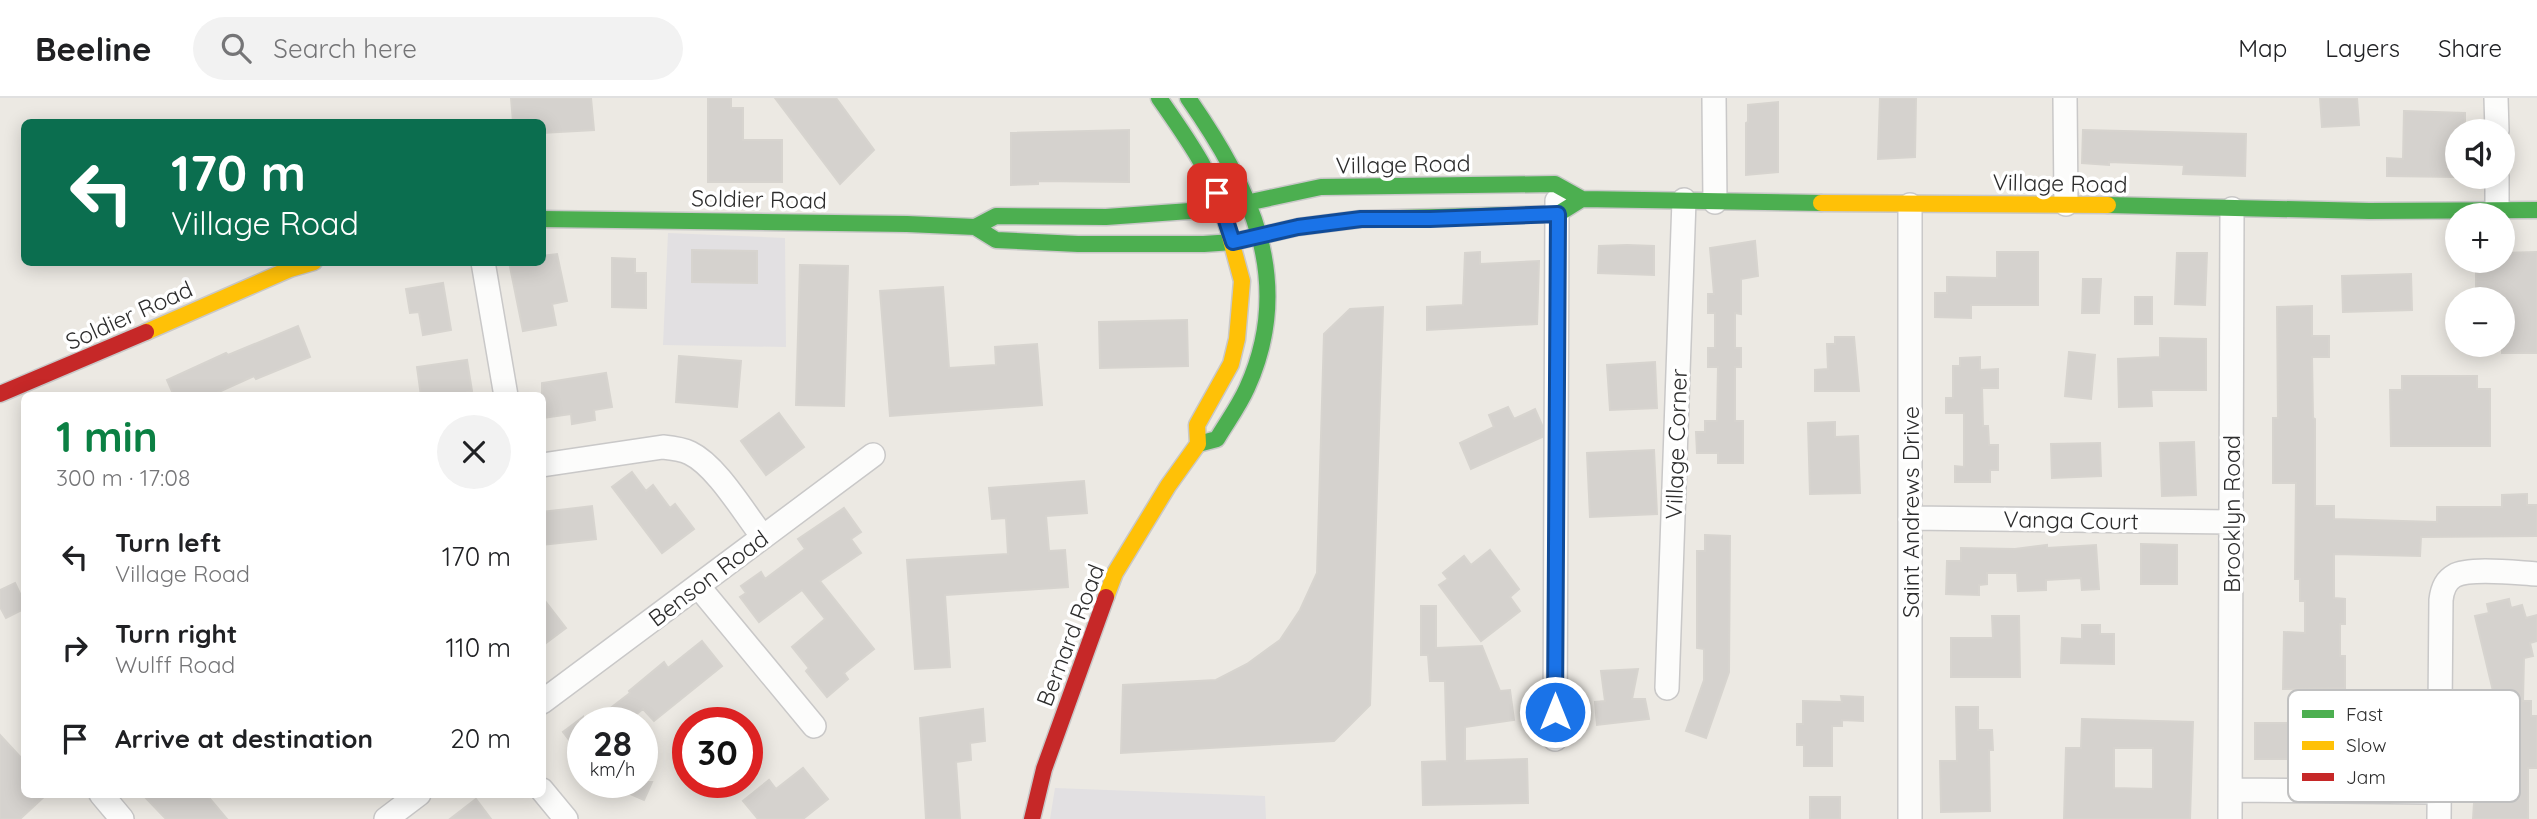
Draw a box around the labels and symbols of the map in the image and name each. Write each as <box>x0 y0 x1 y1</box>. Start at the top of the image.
street label: Village Road <box>1335 148 1471 180</box>
pin <box>1187 163 1247 223</box>
street label: Village Road <box>1992 167 2128 199</box>
street label: Soldier Road <box>691 183 827 215</box>
street label: Soldier Road <box>61 274 197 356</box>
street label: Village Corner <box>1659 368 1693 520</box>
street label: Saint Andrews Drive <box>1896 406 1925 618</box>
street label: Brooklyn Road <box>2217 435 2246 593</box>
street label: Vanga Court <box>2003 504 2139 536</box>
street label: Benson Road <box>642 524 774 632</box>
street label: Bernard Road <box>1030 560 1110 710</box>
position arrow <box>1518 675 1592 749</box>
legend <box>2288 690 2520 802</box>
text: Fast <box>2346 702 2383 726</box>
speed limit sign: 30 <box>672 707 763 798</box>
text: Slow <box>2346 733 2387 757</box>
text: Jam <box>2346 765 2386 789</box>

